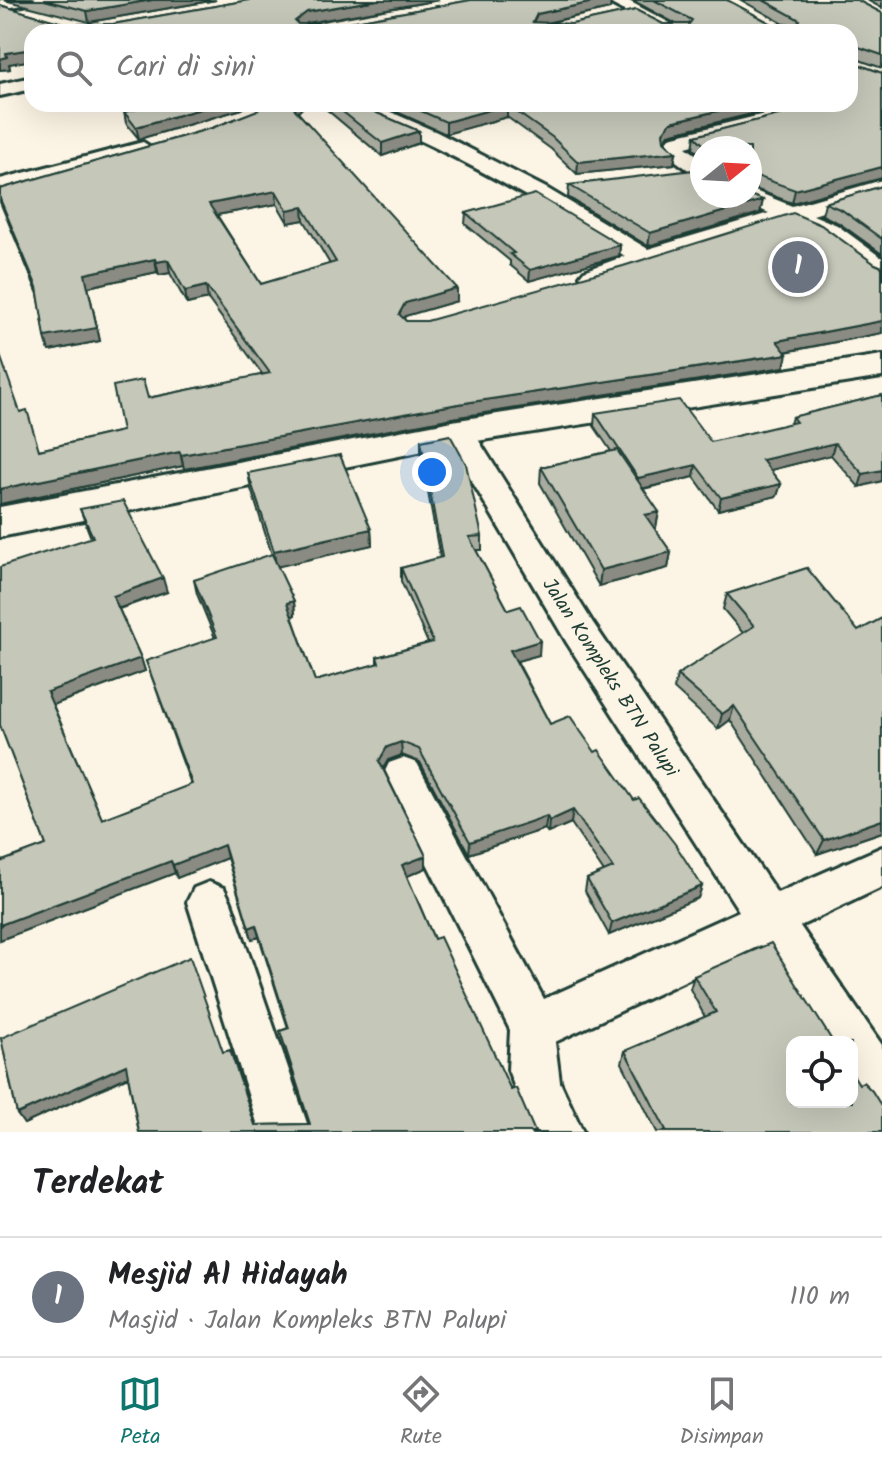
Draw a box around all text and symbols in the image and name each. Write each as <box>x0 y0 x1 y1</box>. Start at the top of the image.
search box <box>24 24 858 112</box>
text: Cari di sini <box>116 44 254 92</box>
icon: search <box>52 46 96 90</box>
north arrow <box>690 136 762 208</box>
pin: 1 <box>772 237 824 297</box>
your location <box>412 452 452 492</box>
street label: Jalan Kompleks BTN Palupi <box>533 572 687 785</box>
map controls <box>786 1036 858 1108</box>
button: locate <box>786 1036 858 1108</box>
text: Terdekat <box>32 1157 164 1211</box>
text: Mesjid Al Hidayah <box>108 1252 348 1300</box>
text: 1 <box>54 1276 62 1318</box>
text: 110 m <box>790 1276 850 1318</box>
text: Masjid · Jalan Kompleks BTN Palupi <box>108 1300 506 1342</box>
tab: Peta <box>118 1372 162 1455</box>
tab: Rute <box>399 1372 443 1455</box>
tab: Disimpan <box>680 1372 764 1455</box>

